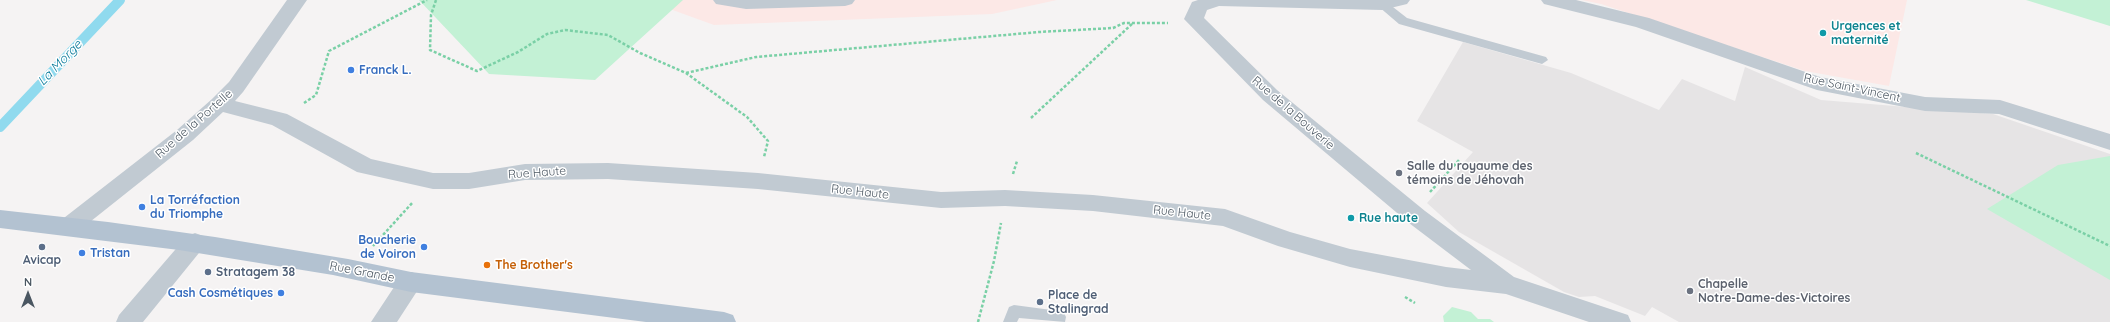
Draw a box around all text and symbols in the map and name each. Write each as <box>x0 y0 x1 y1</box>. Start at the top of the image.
place label: Urgences et maternité <box>1831 19 1901 47</box>
marker: Urgences et maternité <box>1818 28 1828 38</box>
water label: La Morge <box>35 37 85 89</box>
place label: Franck L. <box>359 63 412 77</box>
marker: Franck L. <box>346 65 356 75</box>
street label: Rue Saint-Vincent <box>1802 71 1902 105</box>
street label: Rue de la Bouverie <box>1249 73 1337 153</box>
street label: Rue de la Portelle <box>153 87 235 161</box>
place label: Salle du royaume des témoins de Jéhovah <box>1407 159 1532 187</box>
street label: Rue Haute <box>507 164 567 182</box>
marker: Salle du royaume des témoins de Jéhovah <box>1394 168 1404 178</box>
street label: Rue Haute <box>830 182 890 202</box>
place label: La Torréfaction du Triomphe <box>150 193 240 221</box>
marker: La Torréfaction du Triomphe <box>137 202 147 212</box>
street label: Rue Haute <box>1152 203 1212 223</box>
place label: Rue haute <box>1359 211 1418 225</box>
marker: Rue haute <box>1346 213 1356 223</box>
place label: Boucherie de Voiron <box>358 233 416 261</box>
marker: Avicap <box>37 242 47 252</box>
marker: Boucherie de Voiron <box>419 242 429 252</box>
place label: Tristan <box>90 246 130 260</box>
marker: Tristan <box>77 248 87 258</box>
place label: Avicap <box>23 253 61 267</box>
place label: The Brother's <box>495 258 573 272</box>
street label: Rue Grande <box>328 259 396 285</box>
marker: The Brother's <box>482 260 492 270</box>
place label: Stratagem 38 <box>216 265 295 279</box>
marker: Stratagem 38 <box>203 267 213 277</box>
north arrow <box>8 274 48 314</box>
text: N <box>24 275 32 289</box>
place label: Chapelle Notre-Dame-des-Victoires <box>1698 277 1850 305</box>
place label: Cash Cosmétiques <box>168 286 273 300</box>
marker: Chapelle Notre-Dame-des-Victoires <box>1685 286 1695 296</box>
marker: Cash Cosmétiques <box>276 288 286 298</box>
place label: Place de Stalingrad <box>1048 288 1109 316</box>
marker: Place de Stalingrad <box>1035 297 1045 307</box>

